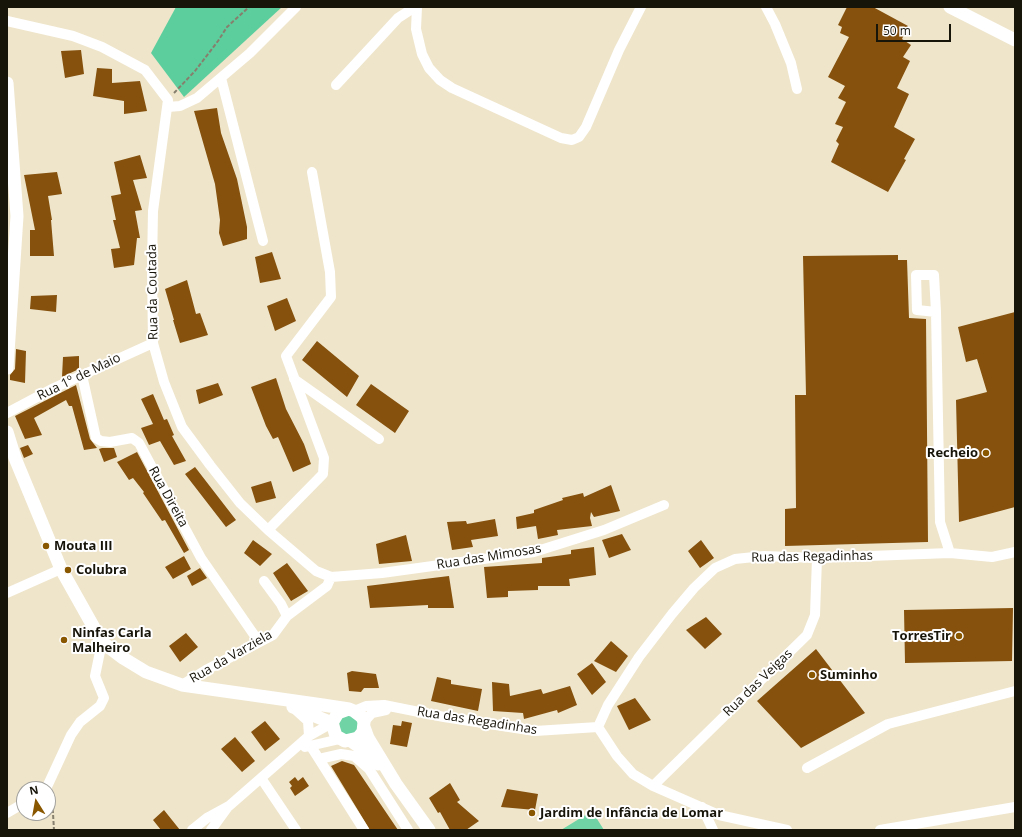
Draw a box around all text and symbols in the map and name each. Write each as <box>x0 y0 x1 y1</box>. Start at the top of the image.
scale bar <box>878 16 953 42</box>
text: 50 m <box>883 22 911 39</box>
street label: Rua da Coutada <box>144 244 162 340</box>
street label: Rua 1º de Maio <box>35 350 123 404</box>
place label: Recheio <box>927 445 978 461</box>
marker: Recheio <box>981 448 991 458</box>
street label: Rua Direita <box>145 464 191 530</box>
place label: Mouta III <box>54 538 113 554</box>
marker: Mouta III <box>41 541 51 551</box>
street label: Rua das Mimosas <box>436 541 542 573</box>
street label: Rua das Regadinhas <box>751 548 873 566</box>
place label: Colubra <box>76 562 127 578</box>
marker: Colubra <box>63 565 73 575</box>
place label: Ninfas Carla Malheiro <box>72 625 152 656</box>
street label: Rua da Varziela <box>187 627 275 687</box>
place label: TorresTir <box>892 628 951 644</box>
marker: TorresTir <box>954 631 964 641</box>
marker: Ninfas Carla Malheiro <box>59 635 69 645</box>
street label: Rua das Veigas <box>720 646 796 720</box>
place label: Suminho <box>820 667 878 683</box>
marker: Suminho <box>807 670 817 680</box>
street label: Rua das Regadinhas <box>416 704 538 738</box>
north arrow <box>16 781 56 821</box>
text: N <box>28 781 40 798</box>
place label: Jardim de Infância de Lomar <box>540 805 723 821</box>
marker: Jardim de Infância de Lomar <box>527 808 537 818</box>

